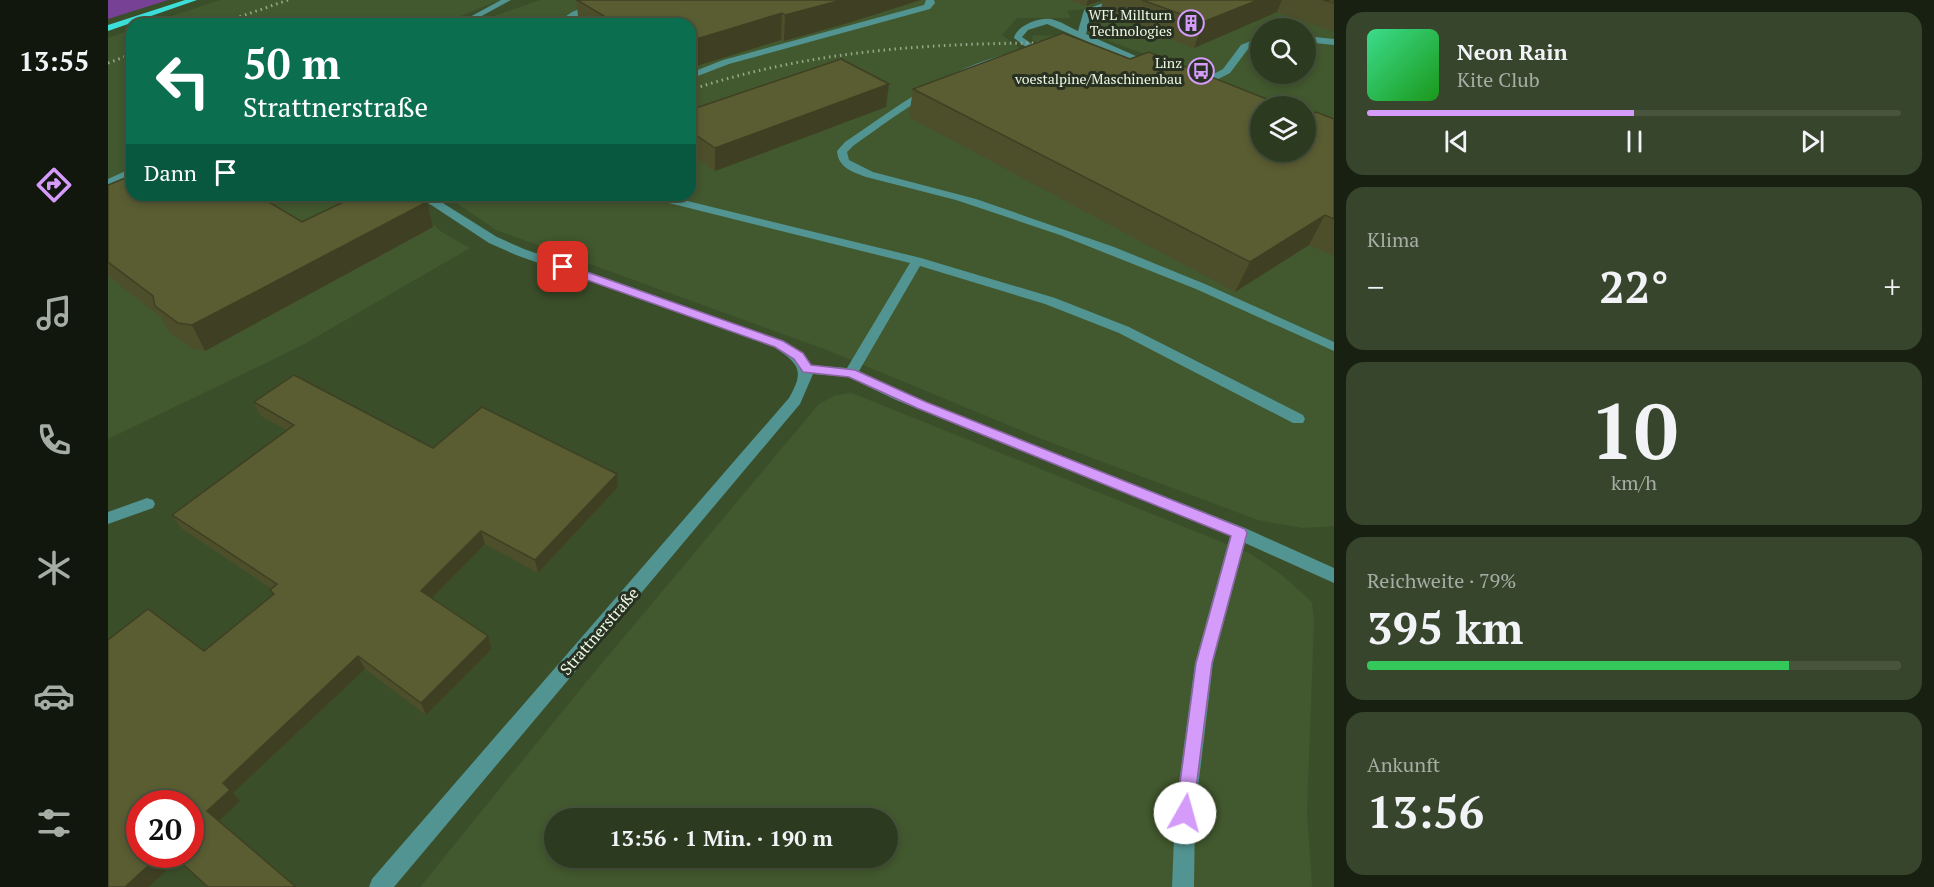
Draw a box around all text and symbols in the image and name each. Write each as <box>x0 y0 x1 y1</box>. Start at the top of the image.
place label: WFL Millturn Technologies <box>1089 5 1173 40</box>
building icon: WFL Millturn Technologies <box>1176 8 1206 38</box>
map controls <box>1250 18 1316 162</box>
button: search <box>1250 18 1316 84</box>
text: 50 m <box>243 35 341 91</box>
text: Neon Rain <box>1457 37 1568 66</box>
icon: left <box>144 42 222 120</box>
text: 13:55 <box>19 43 89 79</box>
place label: Linz voestalpine/Maschinenbau <box>1014 53 1182 88</box>
bus stop icon: Linz voestalpine/Maschinenbau <box>1186 56 1216 86</box>
text: Kite Club <box>1457 66 1540 93</box>
text: Strattnerstraße <box>243 89 428 125</box>
button: layers <box>1250 96 1316 162</box>
icon: previous <box>1440 125 1473 158</box>
icon: pause <box>1618 125 1651 158</box>
icon: next <box>1796 125 1829 158</box>
icon: arrive <box>209 156 242 189</box>
text: Dann <box>144 158 197 187</box>
icon: directions <box>33 164 75 206</box>
text: Klima <box>1367 226 1419 253</box>
pin <box>537 241 588 292</box>
icon: arrive <box>546 250 579 283</box>
text: 22° <box>1599 256 1669 316</box>
text: − <box>1367 265 1385 308</box>
text: + <box>1883 265 1901 308</box>
icon: music <box>33 292 75 334</box>
text: 10 <box>1590 378 1678 481</box>
icon: phone <box>33 419 75 461</box>
text: km/h <box>1611 469 1657 496</box>
icon: climate <box>33 547 75 589</box>
text: Reichweite · 79% <box>1367 567 1516 594</box>
street label: Strattnerstraße <box>555 582 643 680</box>
text: 395 km <box>1367 597 1523 657</box>
icon: car <box>33 675 75 717</box>
text: Ankunft <box>1367 751 1440 778</box>
position arrow <box>1153 781 1217 845</box>
text: 13:56 <box>1367 781 1484 841</box>
speed limit sign: 20 <box>126 790 204 868</box>
icon: filters <box>33 802 75 844</box>
text: 13:56 · 1 Min. · 190 m <box>609 823 833 852</box>

